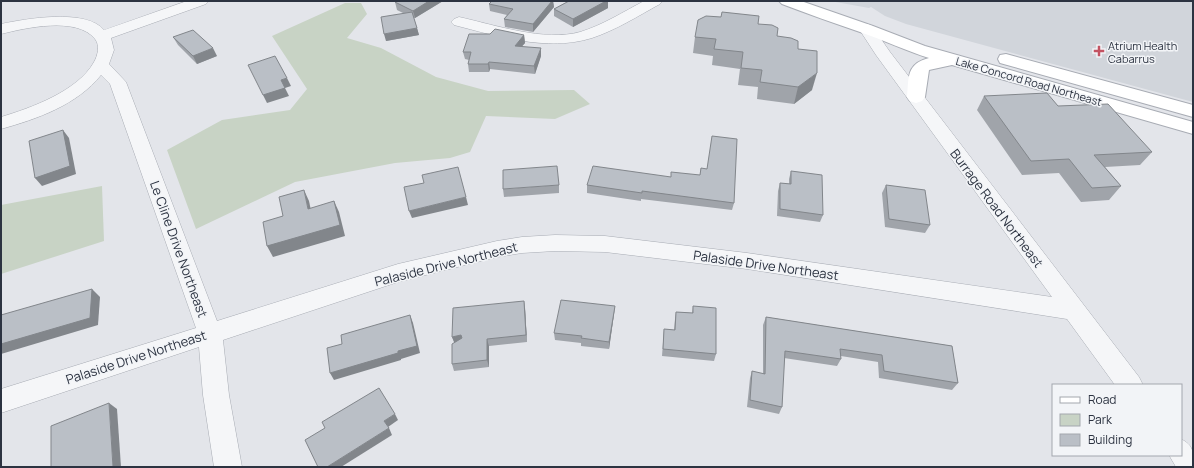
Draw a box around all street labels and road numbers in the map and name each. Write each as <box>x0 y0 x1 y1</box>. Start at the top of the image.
street label: Lake Concord Road Northeast <box>954 53 1104 109</box>
street label: Burrage Road Northeast <box>946 145 1048 271</box>
street label: Le Cline Drive Northeast <box>146 178 212 320</box>
street label: Palaside Drive Northeast <box>373 238 519 290</box>
street label: Palaside Drive Northeast <box>692 246 840 284</box>
street label: Palaside Drive Northeast <box>63 326 209 388</box>

